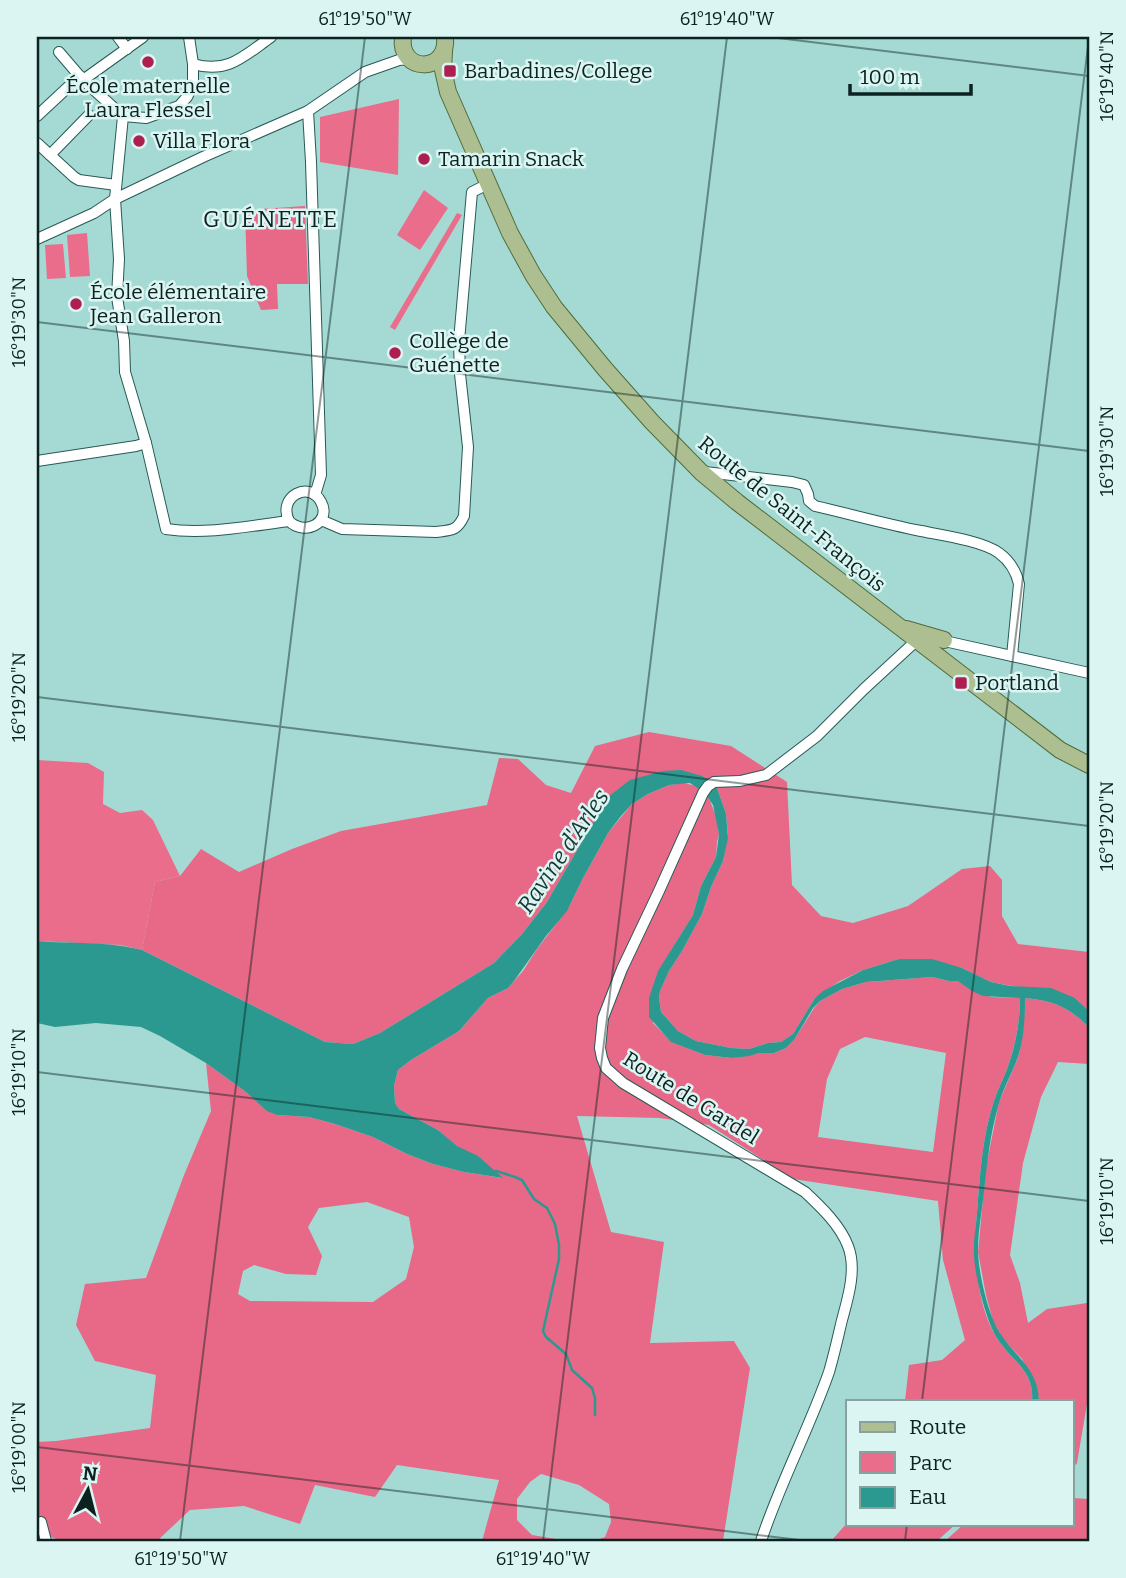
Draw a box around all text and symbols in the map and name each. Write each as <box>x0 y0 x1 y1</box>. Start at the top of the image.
text: 61°19'50"W <box>318 8 412 30</box>
text: 61°19'40"W <box>680 8 775 30</box>
text: 16°19'40"N <box>1096 31 1118 121</box>
scale bar <box>850 52 970 96</box>
marker: École maternelle Laura Flessel <box>140 54 156 70</box>
place label: Barbadines/College <box>464 58 653 84</box>
marker: Barbadines/College <box>442 63 458 79</box>
text: 100 m <box>860 64 920 90</box>
place label: École maternelle Laura Flessel <box>66 73 230 123</box>
place label: Villa Flora <box>153 128 251 154</box>
marker: Villa Flora <box>131 133 147 149</box>
place label: Tamarin Snack <box>438 146 584 172</box>
marker: Tamarin Snack <box>416 151 432 167</box>
district label: GUÉNETTE <box>203 205 339 233</box>
text: 16°19'30"N <box>8 277 30 367</box>
place label: École élémentaire Jean Galleron <box>89 279 266 329</box>
marker: École élémentaire Jean Galleron <box>68 296 84 312</box>
place label: Collège de Guénette <box>409 328 509 378</box>
marker: Collège de Guénette <box>387 345 403 361</box>
text: 16°19'30"N <box>1096 406 1118 496</box>
street label: Route de Saint-François <box>693 430 891 598</box>
text: 16°19'20"N <box>8 652 30 742</box>
place label: Portland <box>975 670 1059 696</box>
marker: Portland <box>953 675 969 691</box>
text: 16°19'20"N <box>1096 781 1118 871</box>
water label: Ravine d'Arles <box>511 784 615 918</box>
text: 16°19'10"N <box>8 1028 30 1116</box>
street label: Route de Gardel <box>618 1046 764 1150</box>
text: 16°19'10"N <box>1096 1157 1118 1245</box>
legend <box>846 1400 1074 1526</box>
text: 16°19'00"N <box>8 1401 30 1493</box>
text: Route <box>909 1414 966 1440</box>
text: Parc <box>909 1450 952 1476</box>
north arrow <box>52 1456 122 1526</box>
text: N <box>81 1461 99 1486</box>
text: Eau <box>909 1484 946 1510</box>
text: 61°19'50"W <box>134 1548 228 1570</box>
text: 61°19'40"W <box>496 1548 591 1570</box>

